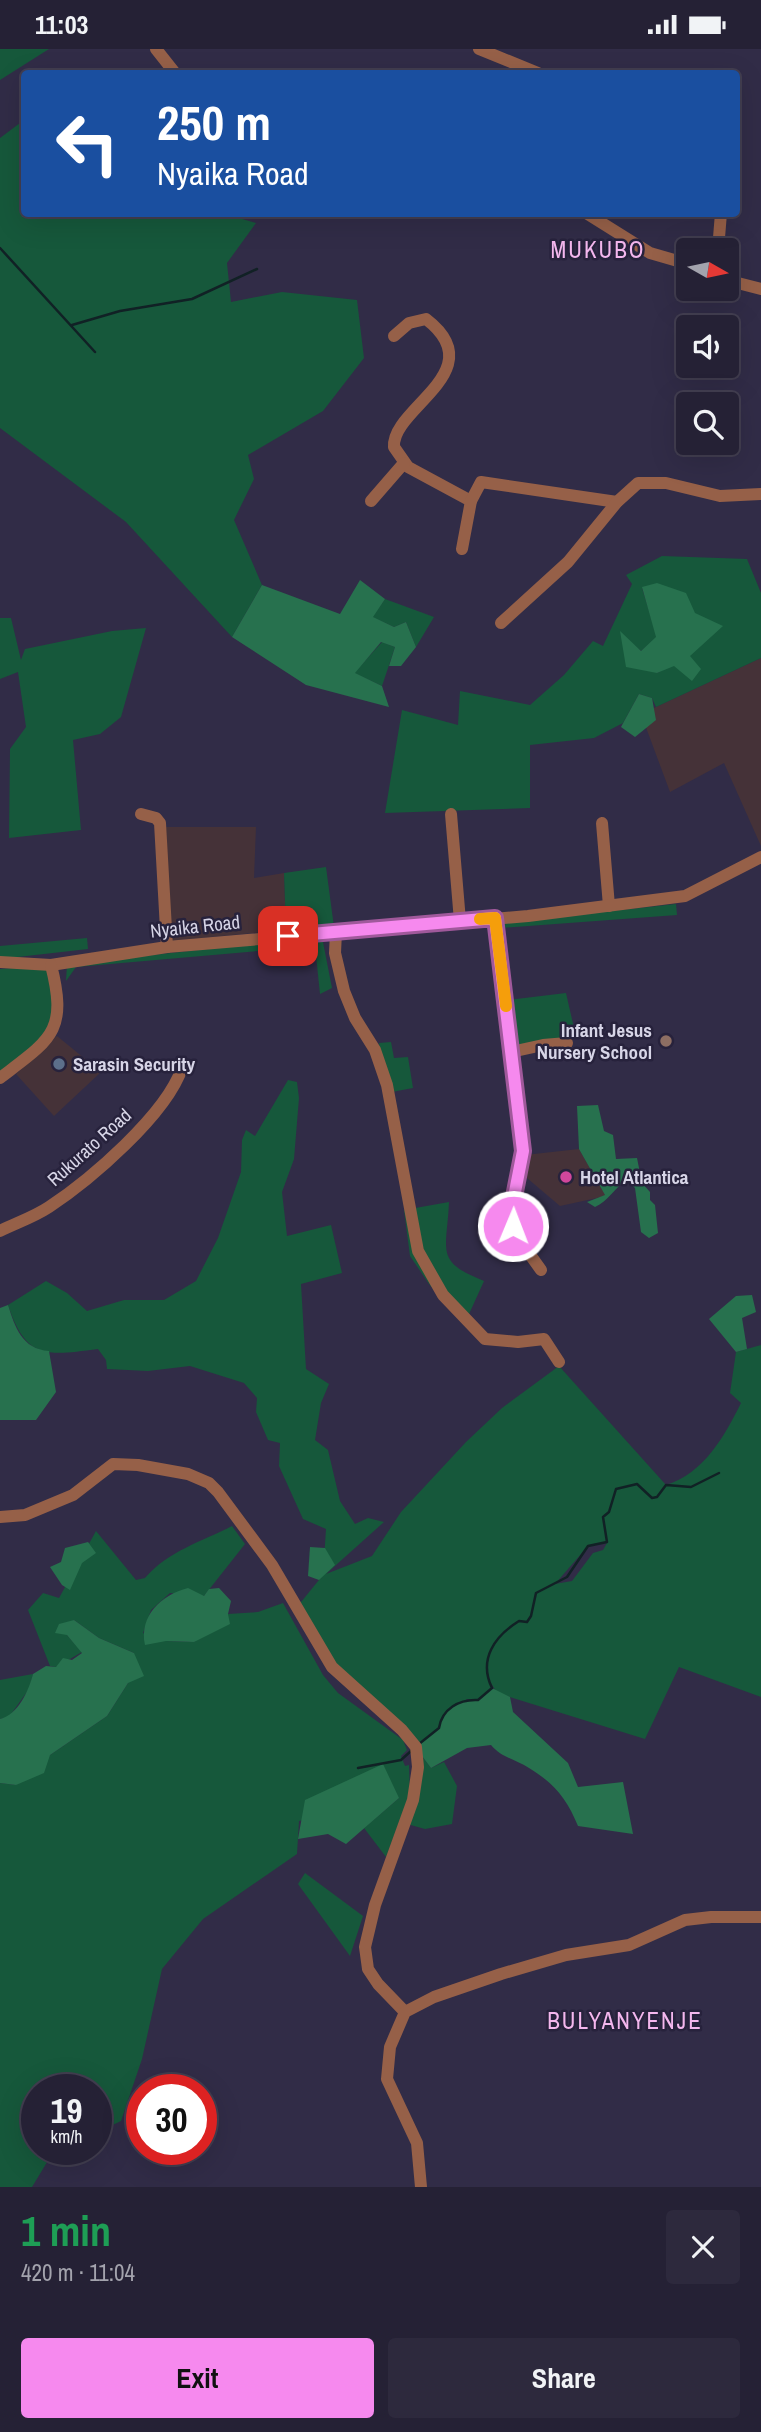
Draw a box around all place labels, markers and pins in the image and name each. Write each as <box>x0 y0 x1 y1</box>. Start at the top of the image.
pin <box>258 906 318 966</box>
place label: Infant Jesus Nursery School <box>537 1017 652 1065</box>
marker: Infant Jesus Nursery School <box>658 1033 674 1049</box>
place label: Sarasin Security <box>73 1051 195 1077</box>
marker: Sarasin Security <box>51 1056 67 1072</box>
place label: Hotel Atlantica <box>580 1164 689 1190</box>
marker: Hotel Atlantica <box>558 1169 574 1185</box>

